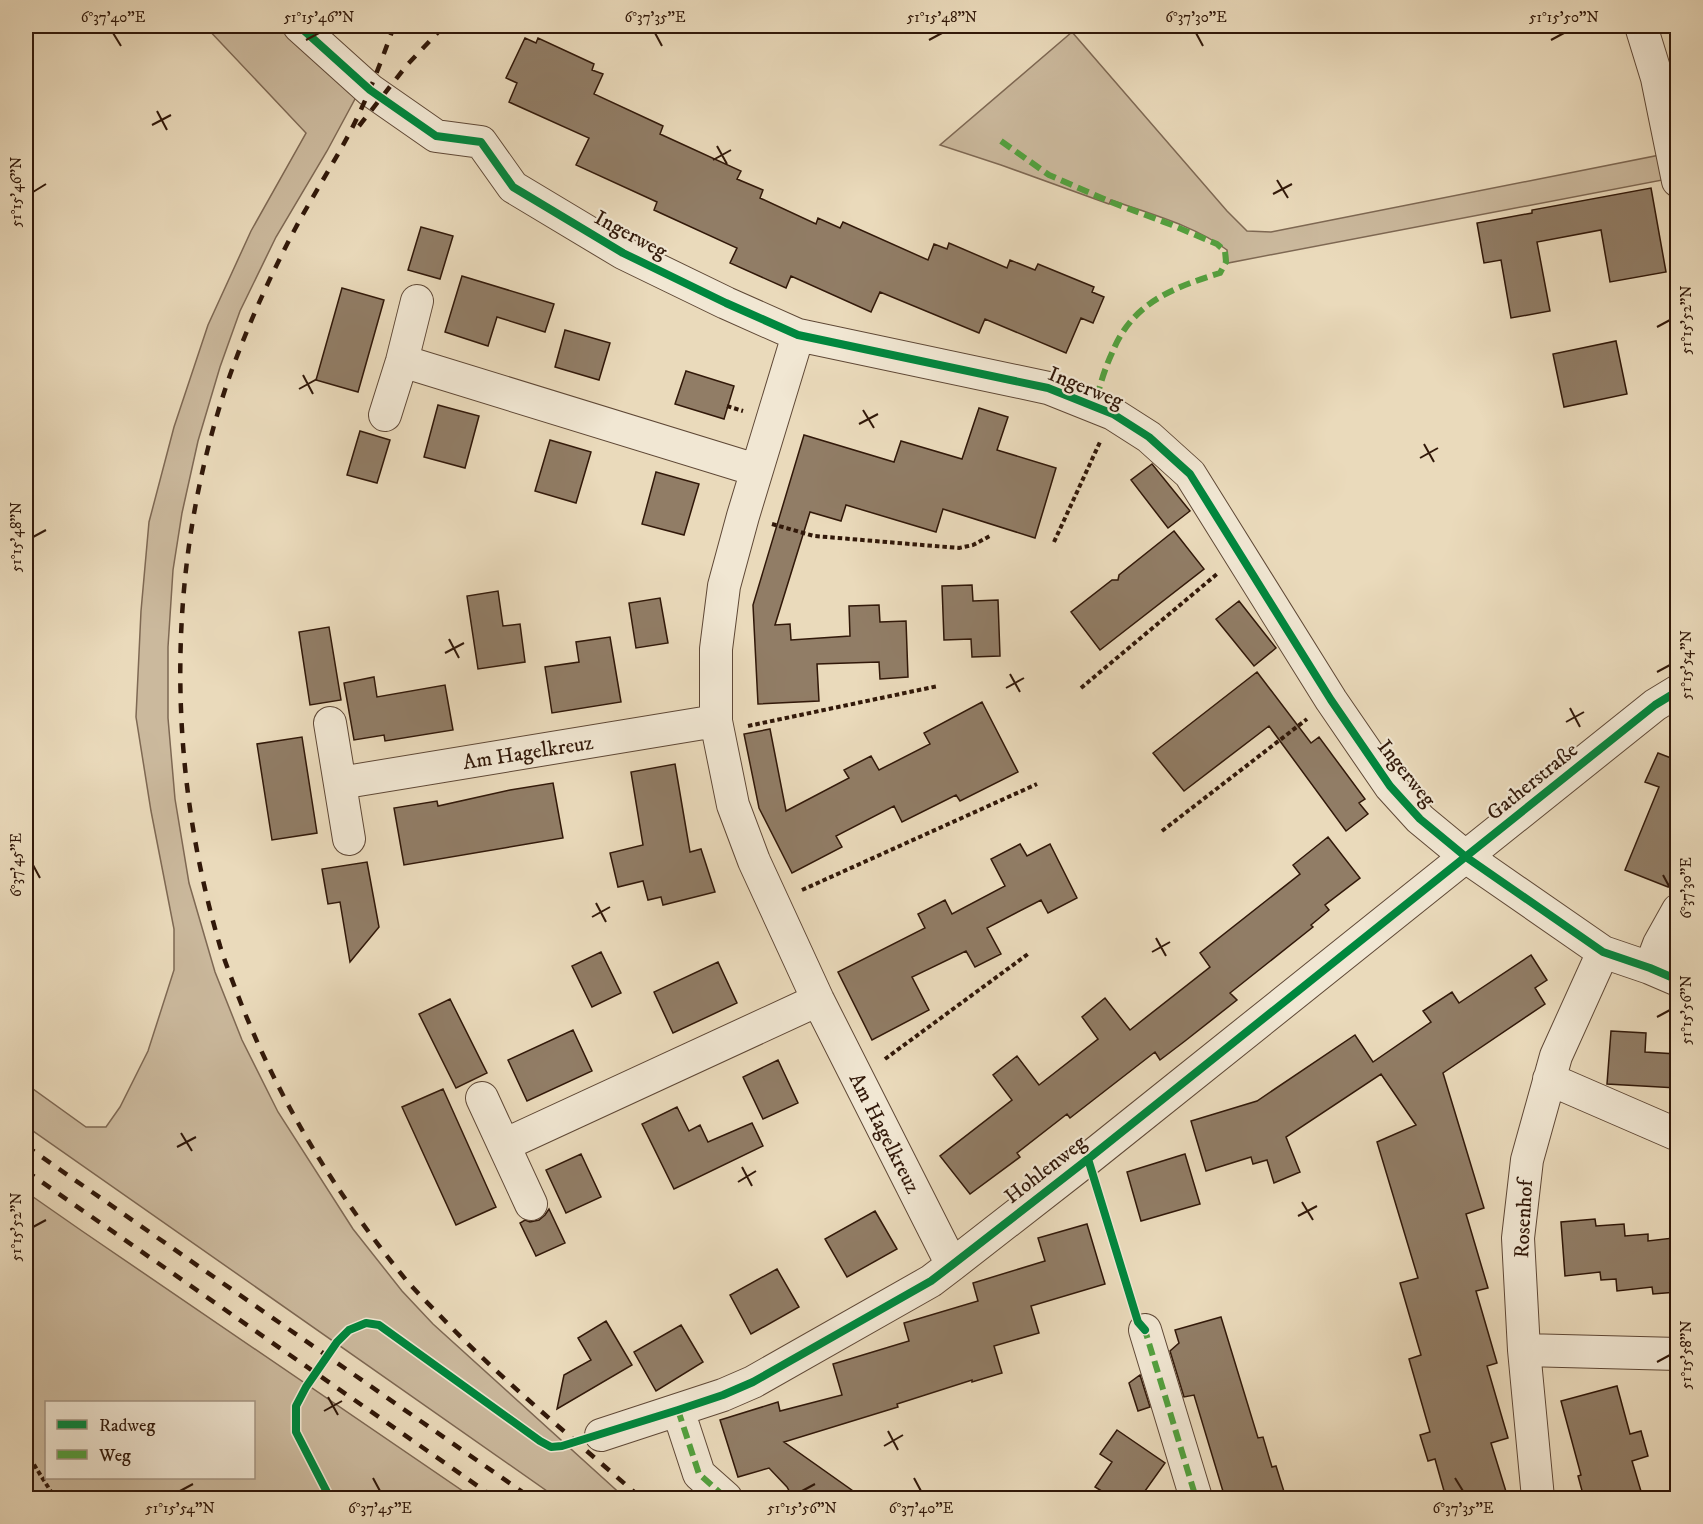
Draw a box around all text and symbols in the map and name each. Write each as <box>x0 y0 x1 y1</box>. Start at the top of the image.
text: 6°37'40"E <box>81 8 146 27</box>
text: 51°15'46"N <box>284 8 354 27</box>
text: 6°37'35"E <box>624 8 686 27</box>
text: 51°15'48"N <box>907 8 977 27</box>
text: 6°37'30"E <box>1165 8 1227 27</box>
text: 51°15'50"N <box>1529 8 1599 27</box>
text: 51°15'46"N <box>7 157 26 227</box>
street label: Ingerweg <box>590 205 672 265</box>
text: 51°15'52"N <box>1677 285 1696 355</box>
street label: Ingerweg <box>1044 361 1128 415</box>
text: 51°15'48"N <box>7 502 26 572</box>
text: 51°15'54"N <box>1677 630 1696 700</box>
street label: Am Hagelkreuz <box>461 730 595 776</box>
street label: Ingerweg <box>1371 735 1442 813</box>
street label: Gatherstraße <box>1482 737 1584 826</box>
text: 6°37'45"E <box>7 833 26 897</box>
text: 6°37'30"E <box>1677 857 1696 919</box>
text: 51°15'56"N <box>1677 975 1696 1045</box>
street label: Am Hagelkreuz <box>843 1069 926 1198</box>
street label: Hohlenweg <box>1000 1129 1092 1210</box>
street label: Rosenhof <box>1509 1176 1539 1259</box>
text: 51°15'52"N <box>7 1192 26 1262</box>
text: 51°15'58"N <box>1677 1320 1696 1390</box>
legend <box>45 1401 255 1479</box>
text: Radweg <box>99 1415 155 1437</box>
text: Weg <box>98 1445 131 1467</box>
text: 51°15'54"N <box>145 1499 215 1518</box>
text: 6°37'45"E <box>348 1499 412 1518</box>
text: 51°15'56"N <box>767 1499 837 1518</box>
text: 6°37'40"E <box>889 1499 954 1518</box>
text: 6°37'35"E <box>1432 1499 1494 1518</box>

